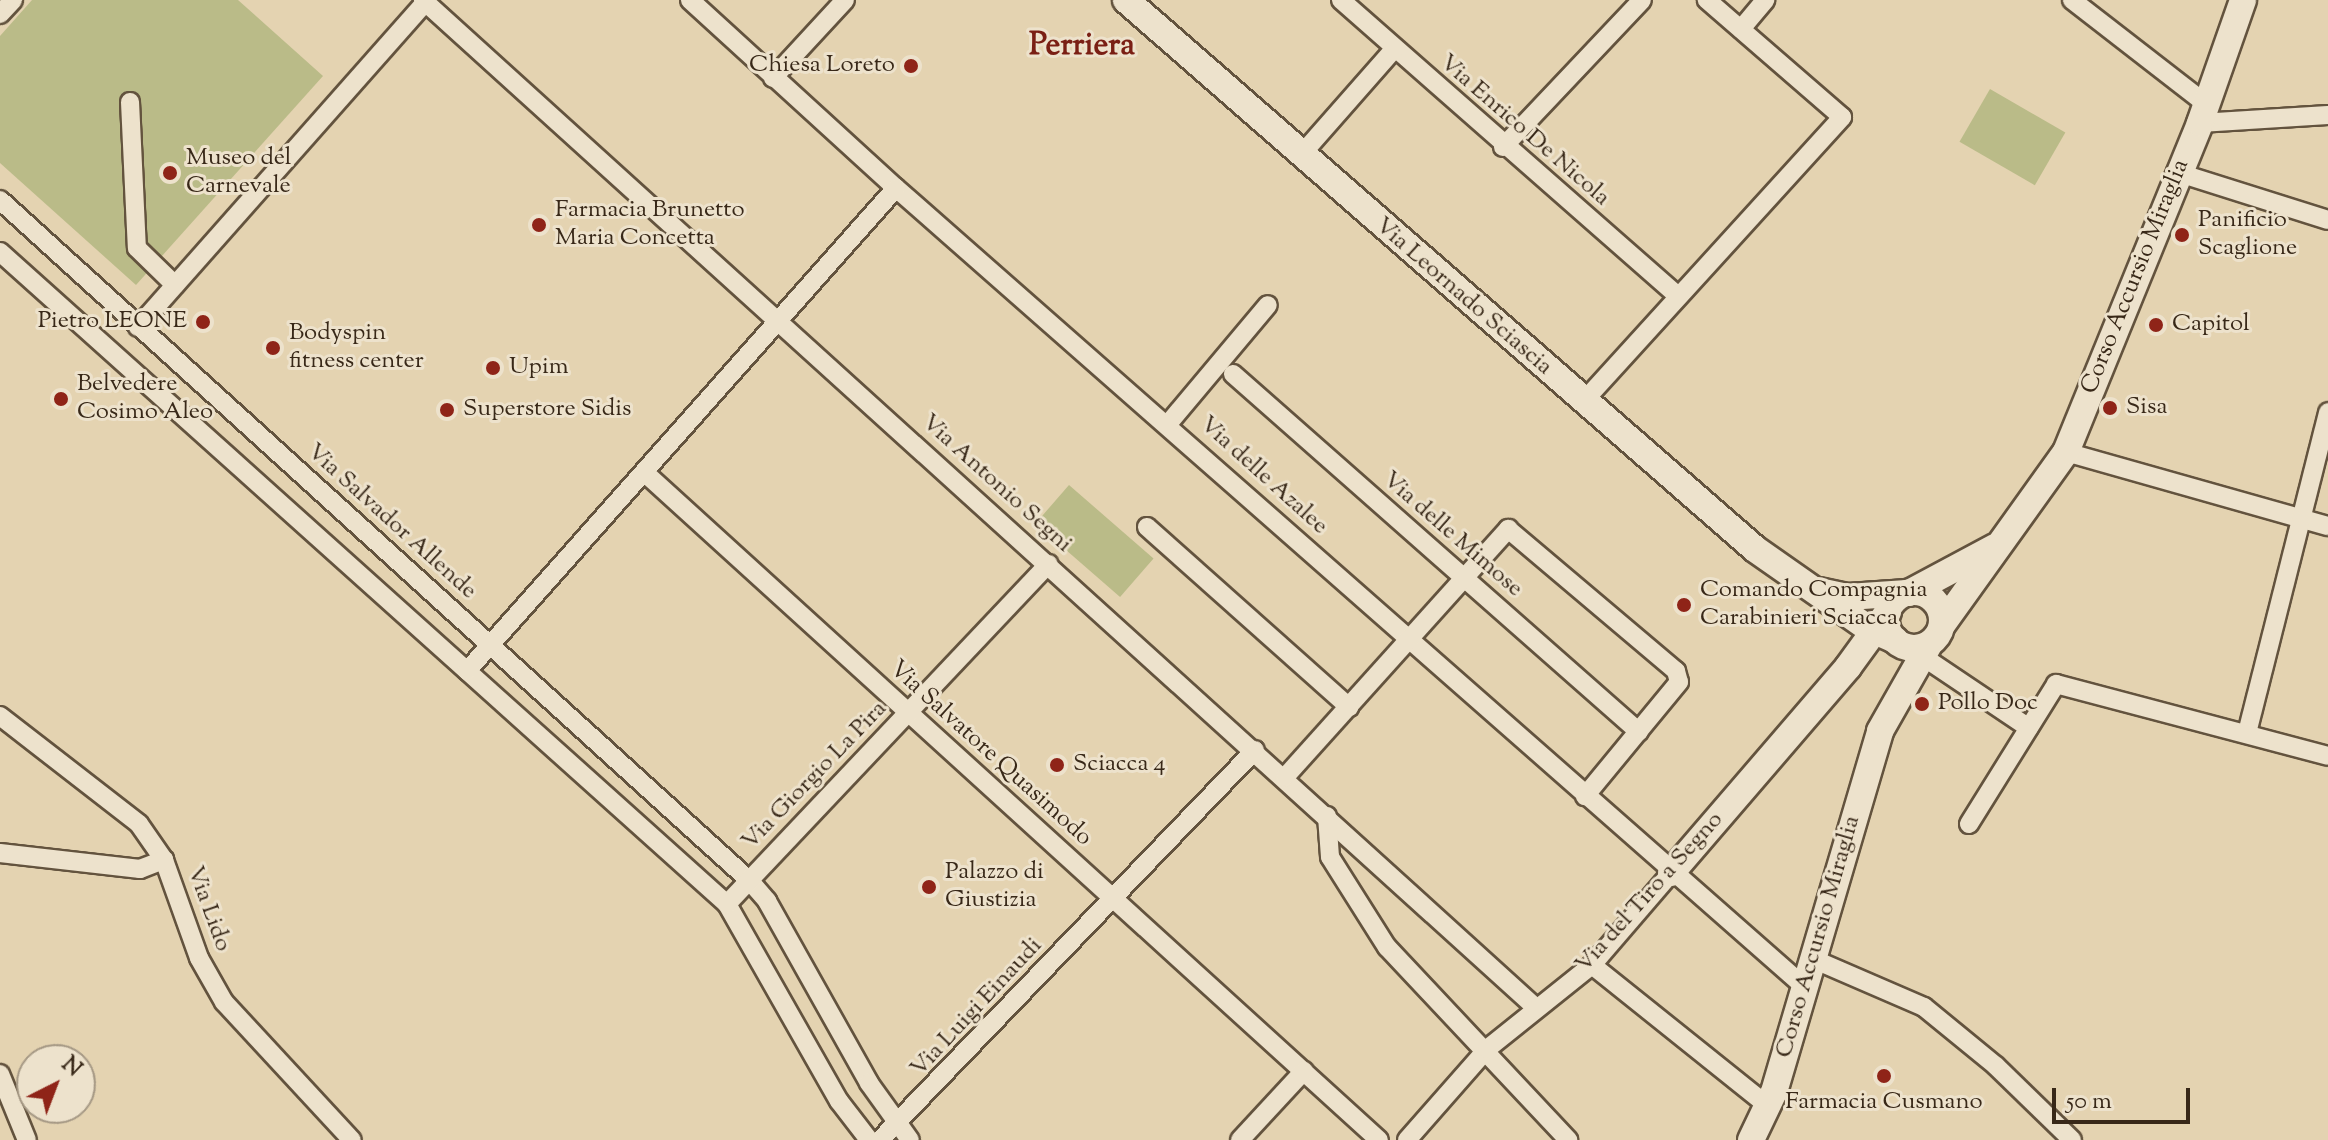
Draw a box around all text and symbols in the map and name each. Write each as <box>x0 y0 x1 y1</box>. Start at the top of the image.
district label: Perriera <box>1029 27 1135 65</box>
street label: Via Enrico De Nicola <box>1433 49 1615 213</box>
place label: Chiesa Loreto <box>749 52 895 80</box>
marker: Chiesa Loreto <box>902 57 920 75</box>
place label: Museo del Carnevale <box>186 145 291 201</box>
street label: Corso Accursio Miraglia <box>2076 156 2196 398</box>
marker: Museo del Carnevale <box>161 164 179 182</box>
place label: Farmacia Brunetto Maria Concetta <box>555 197 745 253</box>
place label: Panificio Scaglione <box>2198 207 2297 263</box>
street label: Via Leornado Sciascia <box>1368 212 1558 382</box>
marker: Farmacia Brunetto Maria Concetta <box>530 216 548 234</box>
marker: Panificio Scaglione <box>2173 226 2191 244</box>
place label: Pietro LEONE <box>38 308 187 336</box>
place label: Capitol <box>2172 311 2250 339</box>
marker: Pietro LEONE <box>194 313 212 331</box>
marker: Capitol <box>2147 316 2165 334</box>
place label: Bodyspin fitness center <box>289 320 424 376</box>
marker: Bodyspin fitness center <box>264 339 282 357</box>
place label: Upim <box>509 354 569 382</box>
marker: Upim <box>484 359 502 377</box>
place label: Belvedere Cosimo Aleo <box>77 371 213 427</box>
marker: Belvedere Cosimo Aleo <box>52 390 70 408</box>
place label: Sisa <box>2126 394 2168 422</box>
place label: Superstore Sidis <box>463 396 632 424</box>
marker: Sisa <box>2101 399 2119 417</box>
marker: Superstore Sidis <box>438 401 456 419</box>
street label: Via Antonio Segni <box>915 409 1077 559</box>
street label: Via delle Azalee <box>1193 411 1333 541</box>
street label: Via Salvador Allende <box>300 438 482 606</box>
street label: Via delle Mimose <box>1376 466 1528 604</box>
place label: Comando Compagnia Carabinieri Sciacca <box>1700 577 1927 633</box>
marker: Comando Compagnia Carabinieri Sciacca <box>1675 596 1693 614</box>
street label: Via Salvatore Quasimodo <box>883 655 1097 853</box>
place label: Pollo Doc <box>1938 690 2038 718</box>
street label: Via Giorgio La Pira <box>736 695 894 857</box>
marker: Pollo Doc <box>1913 695 1931 713</box>
place label: Sciacca 4 <box>1073 751 1166 779</box>
marker: Sciacca 4 <box>1048 756 1066 774</box>
street label: Via del Tiro a Segno <box>1570 806 1730 980</box>
street label: Corso Accursio Miraglia <box>1771 813 1867 1061</box>
place label: Palazzo di Giustizia <box>945 859 1044 915</box>
street label: Via Lido <box>179 862 237 956</box>
marker: Palazzo di Giustizia <box>920 878 938 896</box>
street label: Via Luigi Einaudi <box>905 932 1049 1084</box>
north arrow <box>16 1044 96 1124</box>
text: N <box>53 1050 88 1085</box>
marker: Farmacia Cusmano <box>1875 1067 1893 1085</box>
scale bar <box>2056 1072 2194 1122</box>
text: 50 m <box>2066 1085 2112 1119</box>
place label: Farmacia Cusmano <box>1785 1089 1983 1117</box>

